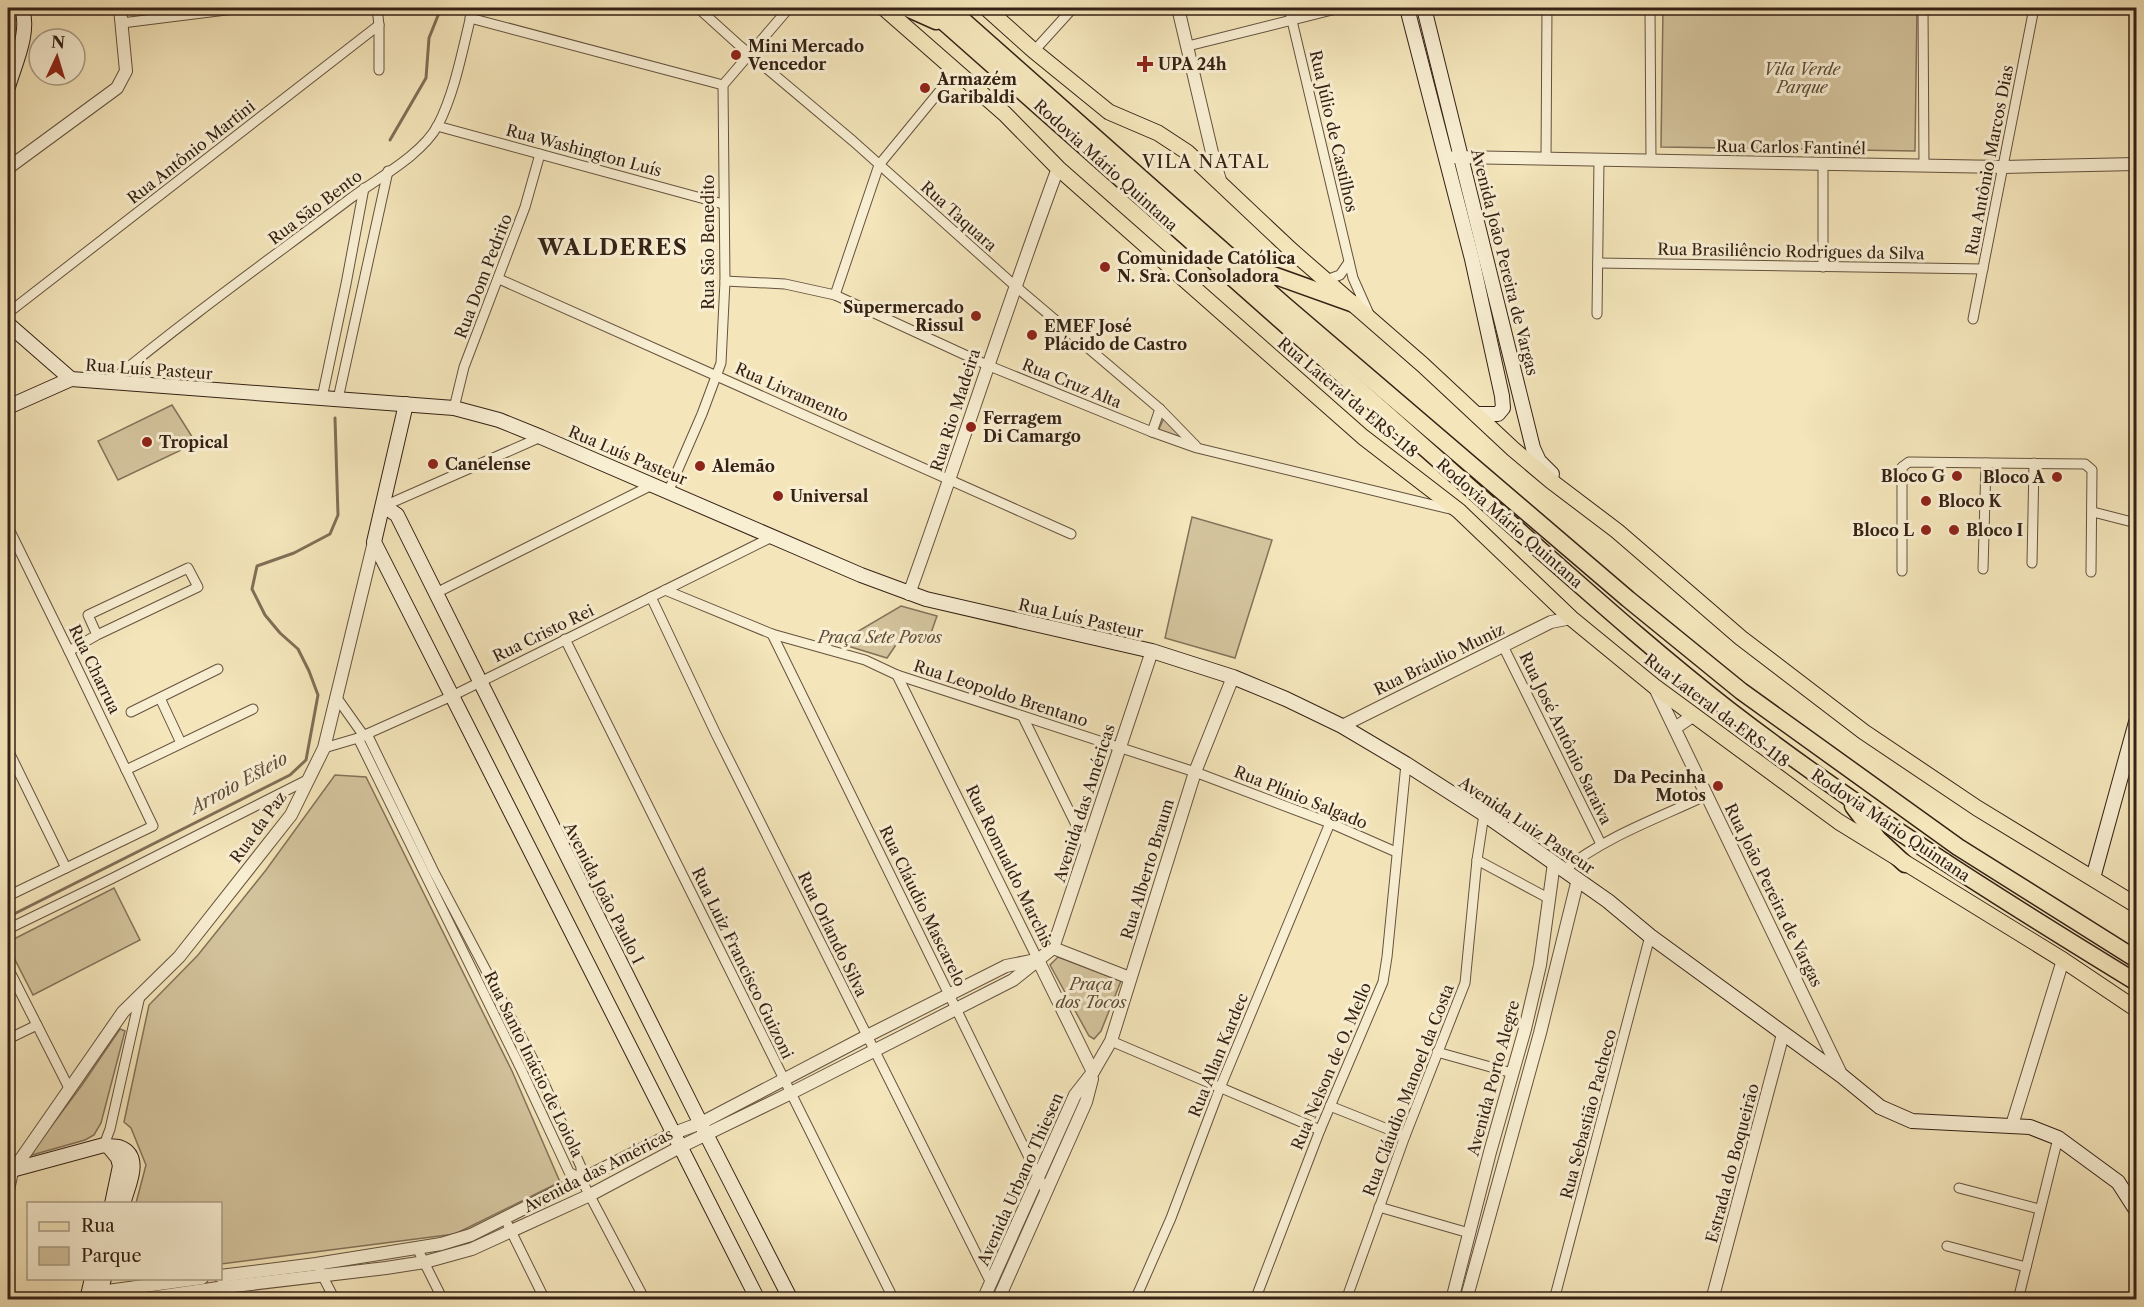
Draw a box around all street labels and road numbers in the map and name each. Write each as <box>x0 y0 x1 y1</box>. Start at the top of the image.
street label: Rua Júlio de Castilhos <box>1306 48 1362 214</box>
street label: Rua Antônio Marcos Dias <box>1961 63 2017 257</box>
street label: Rodovia Mário Quintana <box>1030 95 1183 235</box>
street label: Rua Antônio Martini <box>123 96 259 208</box>
street label: Rua Washington Luís <box>504 120 664 180</box>
street label: Rua Carlos Fantinél <box>1716 136 1866 158</box>
street label: Avenida João Pereira de Vargas <box>1467 146 1543 377</box>
street label: Rua São Bento <box>264 165 366 249</box>
street label: Rua São Benedito <box>698 174 718 310</box>
street label: Rua Taquara <box>917 177 1002 256</box>
street label: Rua Dom Pedrito <box>450 211 516 341</box>
street label: Rua Brasiliêncio Rodrigues da Silva <box>1657 239 1925 263</box>
street label: Rua Lateral da ERS-118 <box>1274 333 1422 461</box>
street label: Rua Rio Madeira <box>926 346 984 474</box>
street label: Rua Cruz Alta <box>1019 354 1125 412</box>
street label: Rua Luís Pasteur <box>85 355 213 383</box>
street label: Rua Livramento <box>732 358 852 426</box>
street label: Rua Luís Pasteur <box>565 421 691 489</box>
street label: Rodovia Mário Quintana <box>1433 454 1588 592</box>
street label: Rua Luís Pasteur <box>1017 594 1146 642</box>
street label: Rua Cristo Rei <box>489 600 597 666</box>
street label: Rua Bráulio Muniz <box>1370 619 1508 699</box>
street label: Rua Charrua <box>65 621 125 717</box>
street label: Rua José Antônio Saraiva <box>1515 648 1617 828</box>
street label: Rua Lateral da ERS-118 <box>1641 649 1793 771</box>
street label: Rua Leopoldo Brentano <box>911 655 1091 731</box>
street label: Avenida das Américas <box>1049 721 1119 886</box>
street label: Rua Plínio Salgado <box>1231 761 1371 833</box>
street label: Rodovia Mário Quintana <box>1808 764 1975 886</box>
street label: Avenida Luiz Pasteur <box>1454 771 1599 878</box>
street label: Rua Romualdo Marchis <box>962 781 1058 951</box>
street label: Rua da Paz <box>225 787 291 867</box>
street label: Rua Alberto Braum <box>1116 796 1178 942</box>
street label: Rua João Pereira de Vargas <box>1721 800 1827 990</box>
street label: Avenida João Paulo I <box>559 818 648 967</box>
street label: Rua Cláudio Mascarelo <box>875 822 971 990</box>
street label: Rua Luiz Francisco Guizoni <box>688 864 798 1062</box>
street label: Rua Orlando Silva <box>794 868 872 1000</box>
street label: Rua Santo Inácio de Loiola <box>480 968 588 1161</box>
street label: Rua Nelson de O. Mello <box>1287 979 1375 1153</box>
street label: Rua Cláudio Manoel da Costa <box>1358 981 1458 1199</box>
street label: Rua Allan Kardec <box>1184 990 1252 1120</box>
street label: Avenida Porto Alegre <box>1462 998 1523 1159</box>
street label: Rua Sebastião Pacheco <box>1556 1027 1620 1201</box>
street label: Estrada do Boqueirão <box>1701 1081 1763 1245</box>
street label: Avenida Urbano Thiesen <box>972 1089 1067 1270</box>
street label: Avenida das Américas <box>519 1124 676 1217</box>

